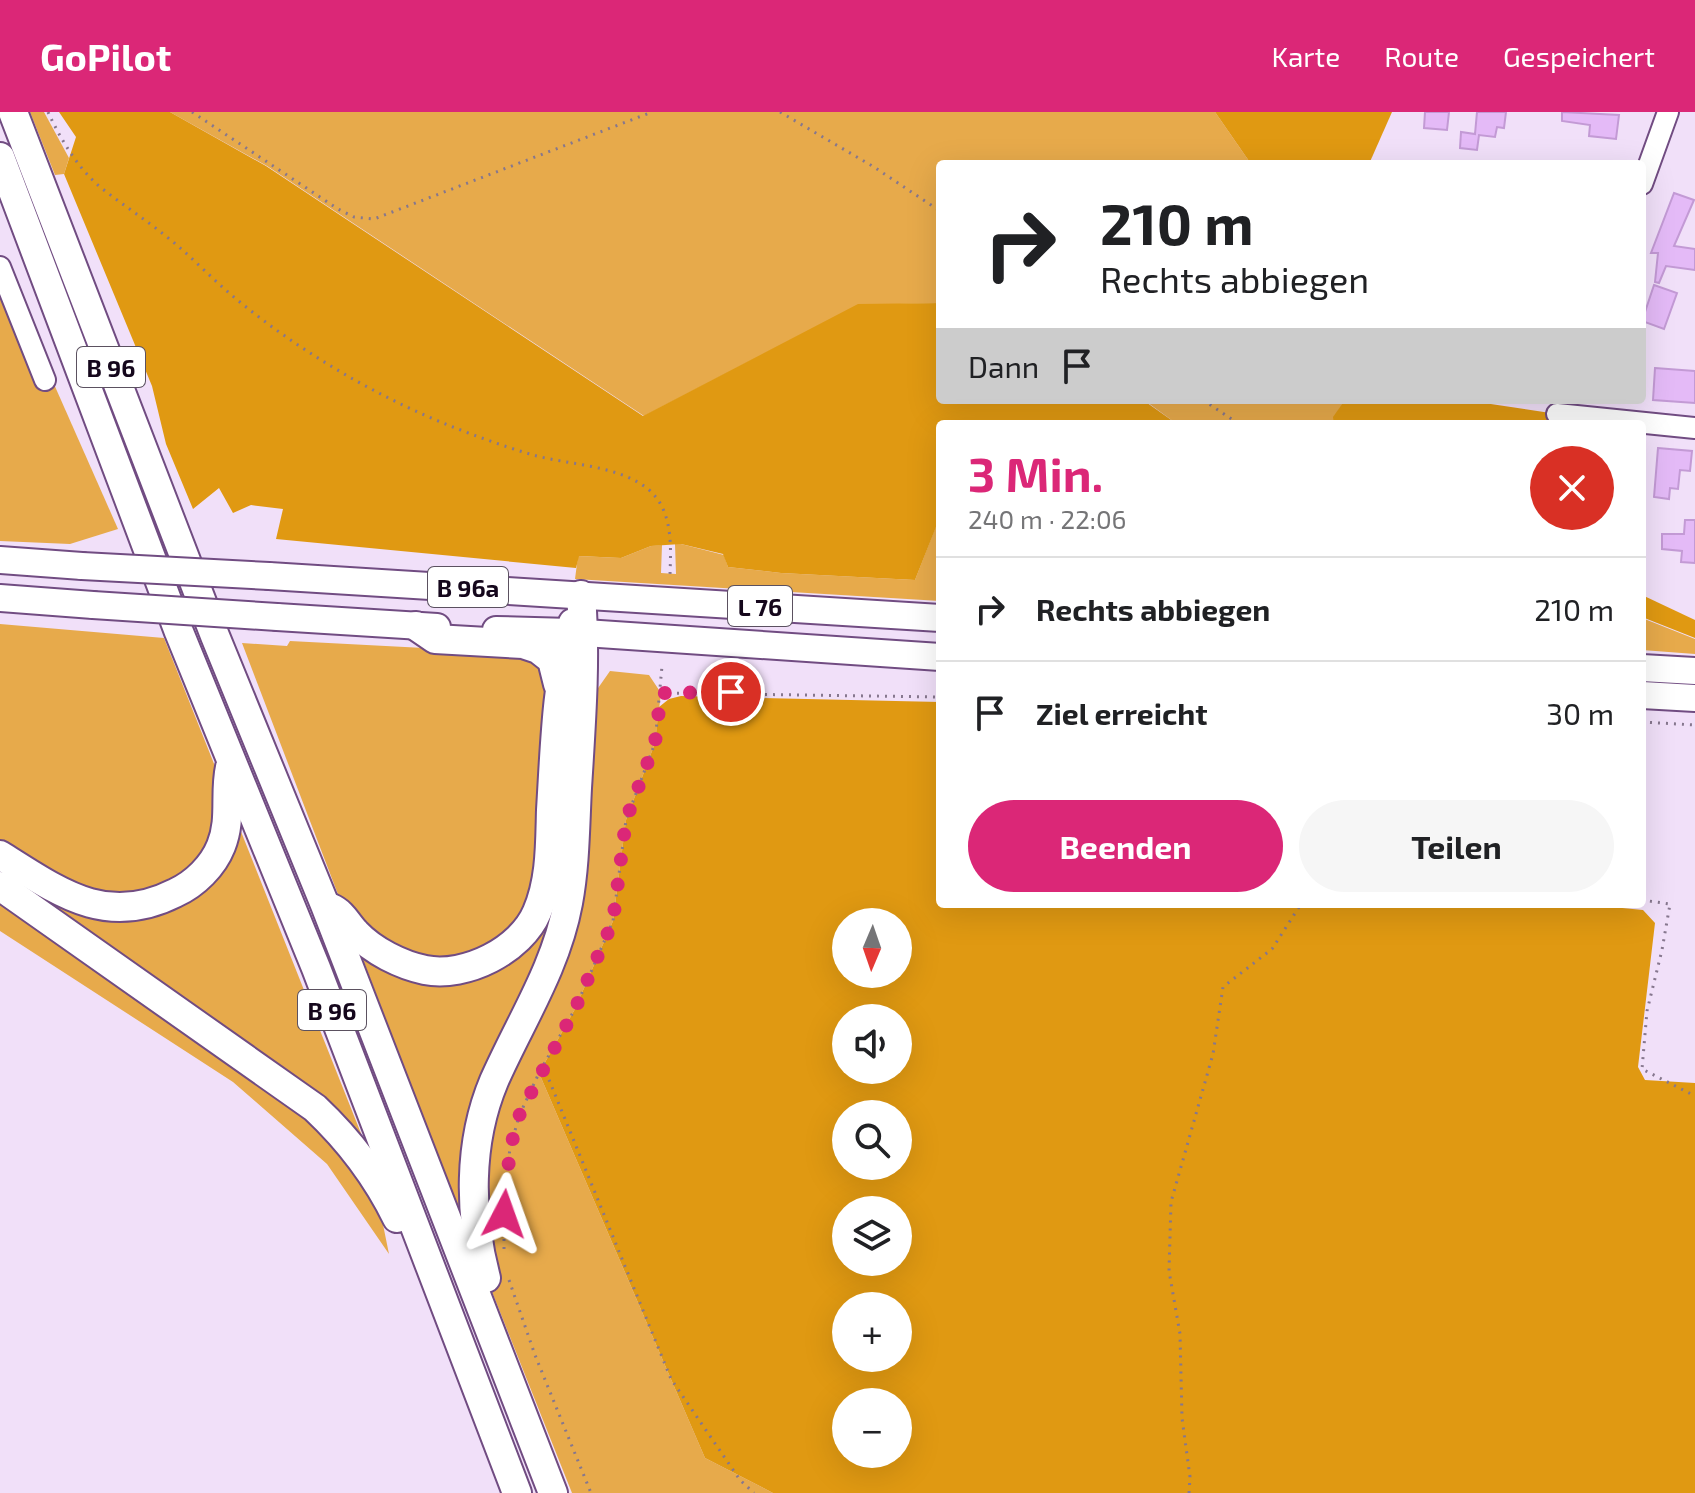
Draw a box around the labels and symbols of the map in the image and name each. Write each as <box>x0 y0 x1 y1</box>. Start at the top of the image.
road number: B 96 <box>77 347 145 387</box>
road number: B 96a <box>428 567 508 607</box>
road number: L 76 <box>728 586 792 626</box>
pin <box>697 658 765 726</box>
north arrow <box>832 908 912 988</box>
road number: B 96 <box>298 990 366 1030</box>
position arrow <box>462 1172 546 1256</box>

